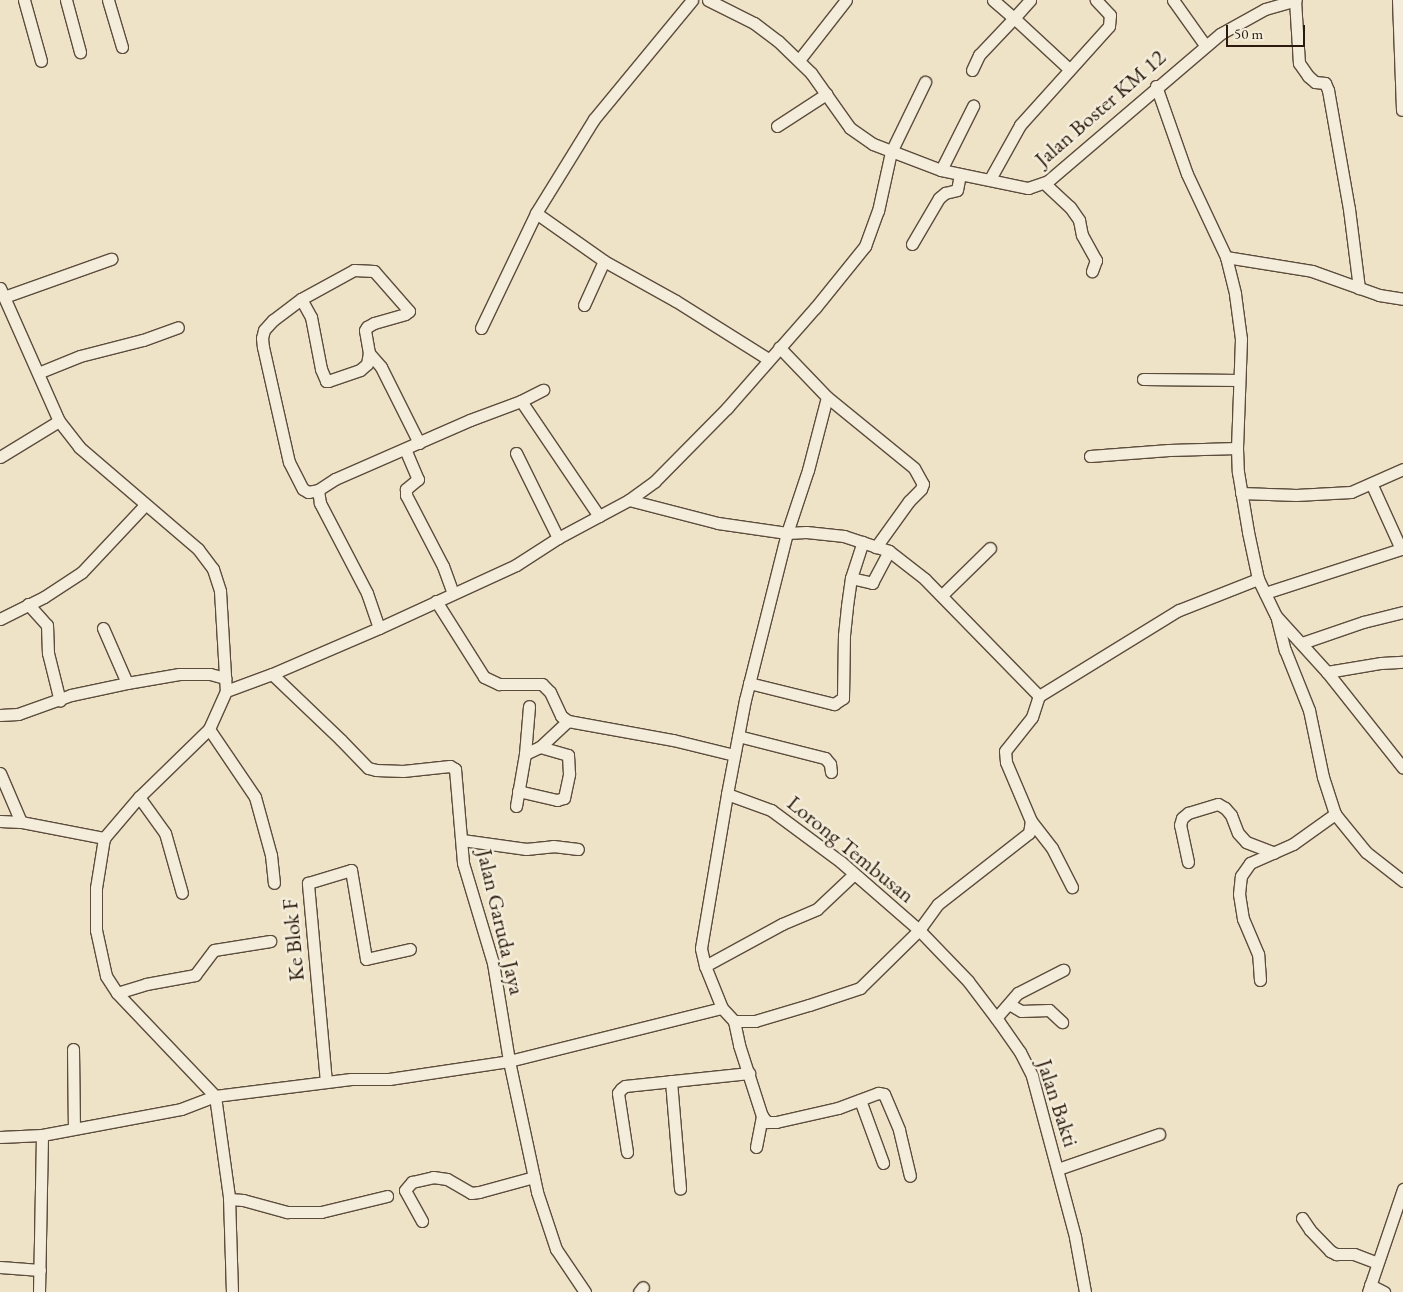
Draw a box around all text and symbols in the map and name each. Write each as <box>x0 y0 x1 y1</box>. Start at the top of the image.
scale bar <box>1228 15 1307 47</box>
text: 50 m <box>1234 24 1263 43</box>
street label: Jalan Boster KM 12 <box>1029 44 1171 172</box>
street label: Lorong Tembusan <box>782 790 920 908</box>
street label: Jalan Garuda Jaya <box>471 847 531 997</box>
street label: Ke Blok F <box>276 898 310 982</box>
street label: Jalan Bakti <box>1031 1056 1085 1150</box>

